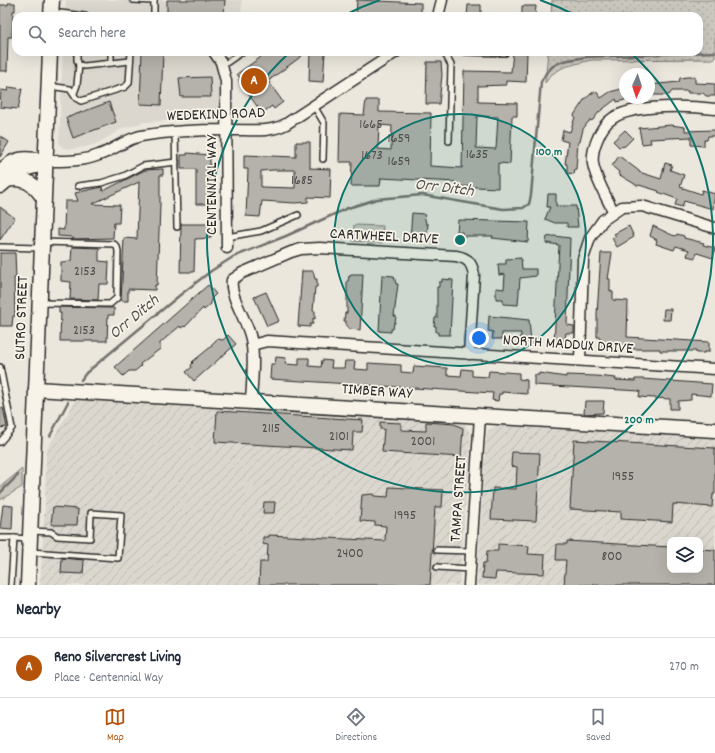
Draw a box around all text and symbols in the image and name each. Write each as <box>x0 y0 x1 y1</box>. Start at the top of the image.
search box <box>12 12 703 56</box>
icon: search <box>26 23 48 45</box>
text: Search here <box>58 23 126 45</box>
pin: A <box>241 66 267 96</box>
north arrow <box>619 68 655 104</box>
street label: WEDEKIND ROAD <box>167 102 265 128</box>
house number: 1665 <box>359 115 383 135</box>
house number: 1659 <box>388 129 410 149</box>
street label: CENTENNIAL WAY <box>201 134 224 235</box>
text: 100 m <box>536 144 562 161</box>
house number: 1635 <box>466 145 488 165</box>
house number: 1673 <box>361 146 383 166</box>
house number: 1659 <box>388 152 410 172</box>
house number: 1685 <box>291 171 313 191</box>
water label: Orr Ditch <box>413 173 476 205</box>
street label: CARTWHEEL DRIVE <box>329 223 440 251</box>
centre of rings <box>453 233 467 247</box>
house number: 2153 <box>74 262 96 282</box>
street label: SUTRO STREET <box>9 275 35 360</box>
water label: Orr Ditch <box>105 289 166 346</box>
house number: 2153 <box>73 321 95 341</box>
your location <box>469 328 489 348</box>
street label: NORTH MADDUX DRIVE <box>502 329 635 361</box>
street label: TIMBER WAY <box>341 378 414 406</box>
text: 200 m <box>624 412 654 429</box>
house number: 2115 <box>262 419 280 439</box>
house number: 2101 <box>329 427 349 447</box>
house number: 2001 <box>411 432 435 452</box>
street label: TAMPA STREET <box>445 455 474 543</box>
house number: 1955 <box>612 467 634 487</box>
house number: 1995 <box>394 506 416 526</box>
map controls <box>667 537 703 573</box>
button: layers <box>667 537 703 573</box>
house number: 2400 <box>336 544 364 564</box>
house number: 800 <box>602 547 622 567</box>
text: Nearby <box>16 599 60 623</box>
text: Reno Silvercrest Living <box>54 647 181 669</box>
text: A <box>25 658 33 677</box>
text: 270 m <box>669 658 699 677</box>
text: Place · Centennial Way <box>54 669 163 688</box>
tab: Map <box>104 706 126 746</box>
tab: Directions <box>335 706 377 746</box>
tab: Saved <box>586 706 611 746</box>

